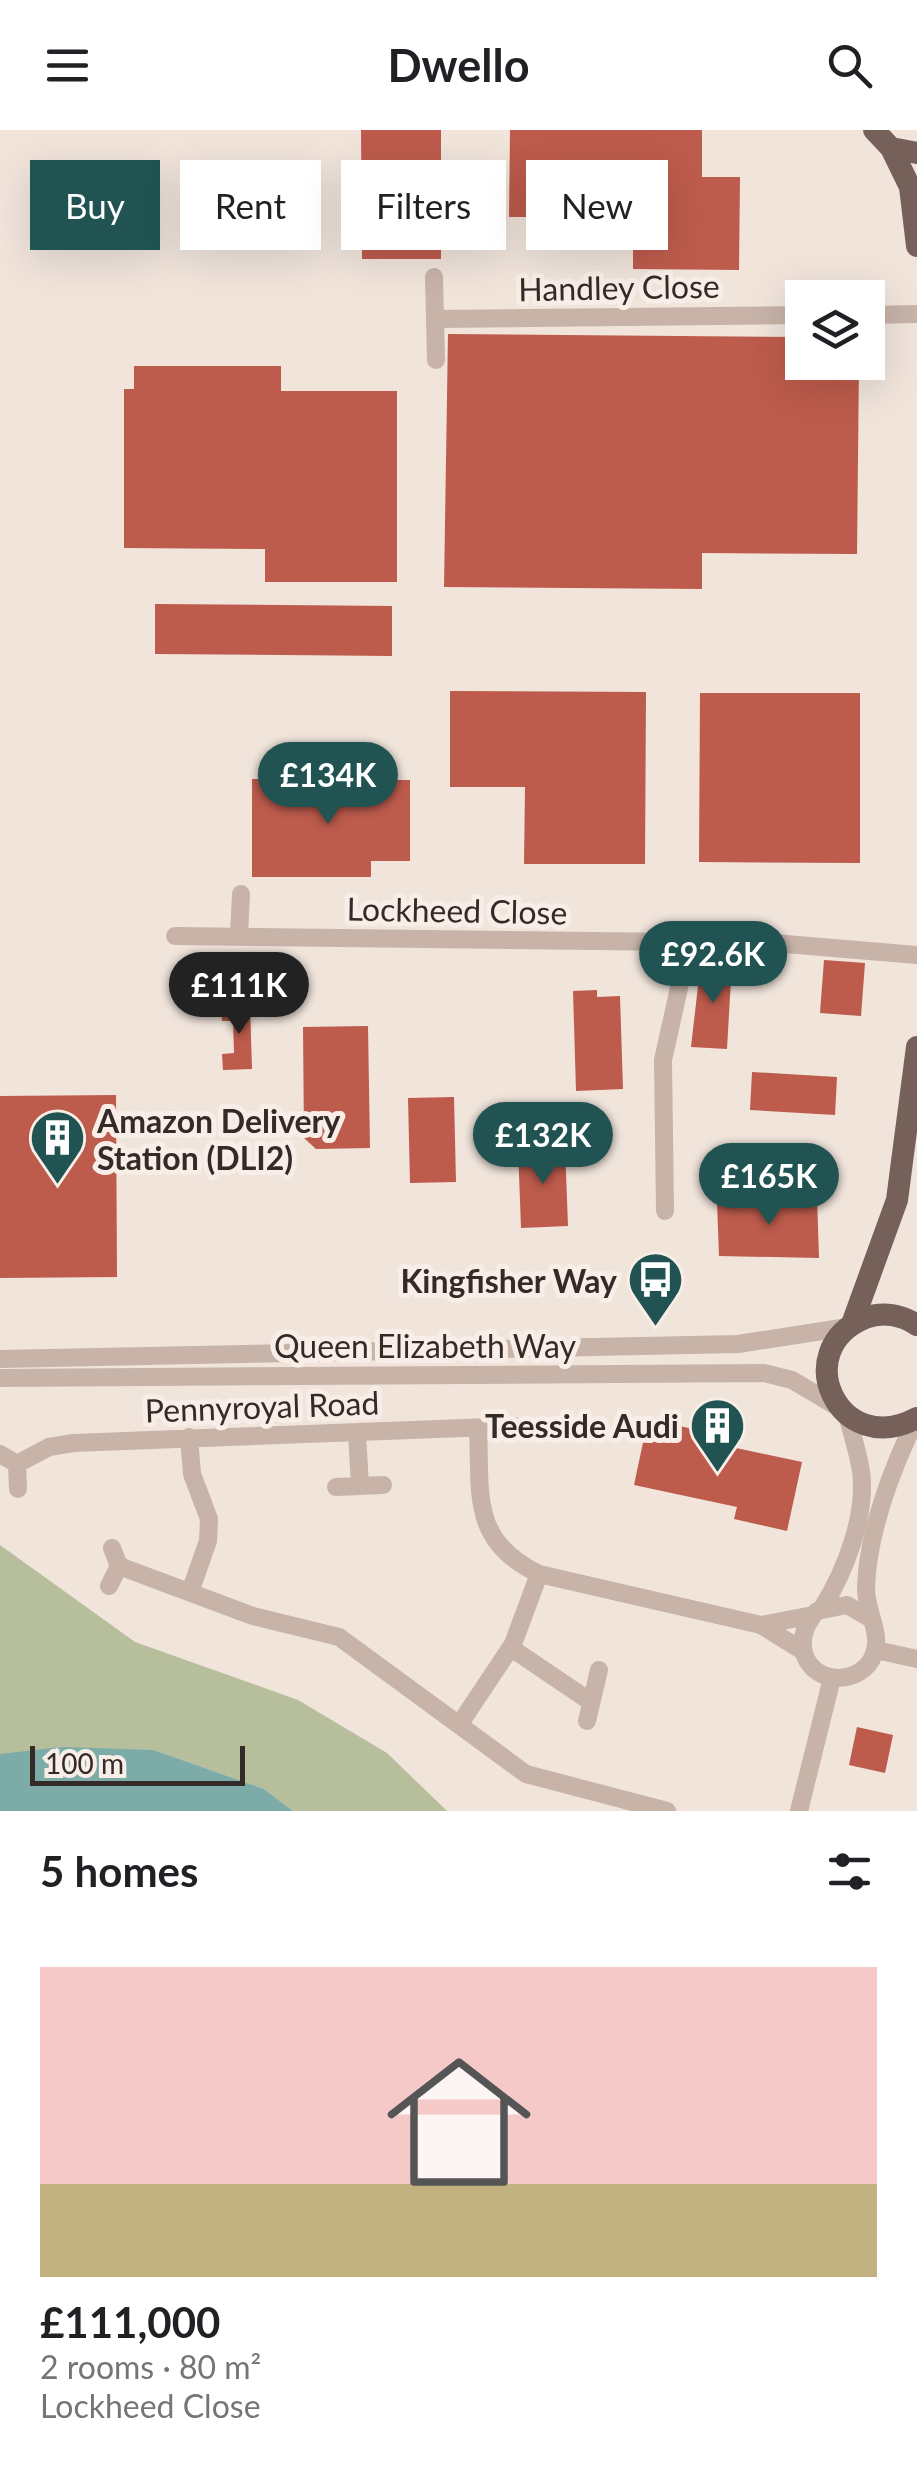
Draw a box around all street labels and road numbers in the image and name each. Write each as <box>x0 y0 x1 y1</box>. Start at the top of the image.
street label: Handley Close <box>518 266 720 308</box>
street label: Lockheed Close <box>346 889 568 931</box>
street label: Queen Elizabeth Way <box>274 1326 577 1365</box>
street label: Pennyroyal Road <box>144 1382 380 1430</box>

